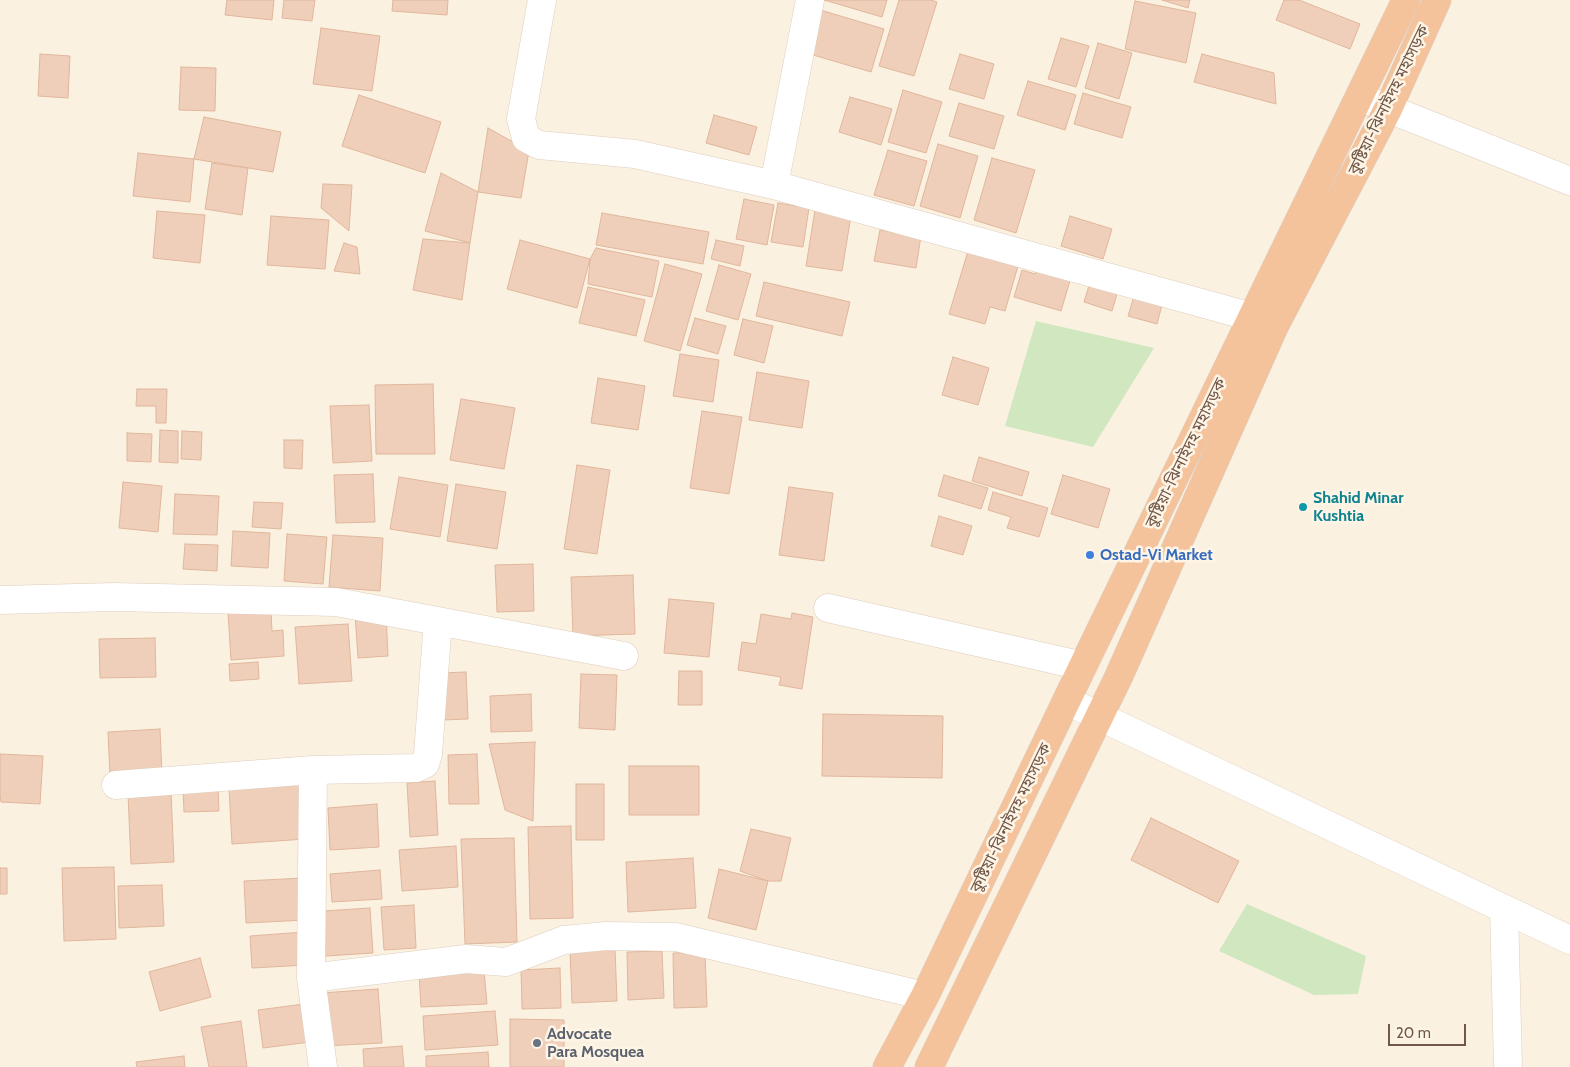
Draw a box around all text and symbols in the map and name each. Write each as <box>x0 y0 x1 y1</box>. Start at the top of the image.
street label: কুষ্টিয়া-ঝিনাইদহ মহাসড়ক <box>1344 22 1434 178</box>
street label: কুষ্টিয়া-ঝিনাইদহ মহাসড়ক <box>1141 375 1231 531</box>
place label: Shahid Minar Kushtia <box>1313 488 1403 526</box>
marker: Shahid Minar Kushtia <box>1297 501 1309 513</box>
place label: Ostad-Vi Market <box>1100 545 1213 565</box>
marker: Ostad-Vi Market <box>1084 549 1096 561</box>
street label: কুষ্টিয়া-ঝিনাইদহ মহাসড়ক <box>966 740 1056 896</box>
scale bar <box>1390 1014 1468 1046</box>
place label: Advocate Para Mosquea <box>547 1024 644 1062</box>
text: 20 m <box>1396 1024 1431 1042</box>
marker: Advocate Para Mosquea <box>531 1037 543 1049</box>

